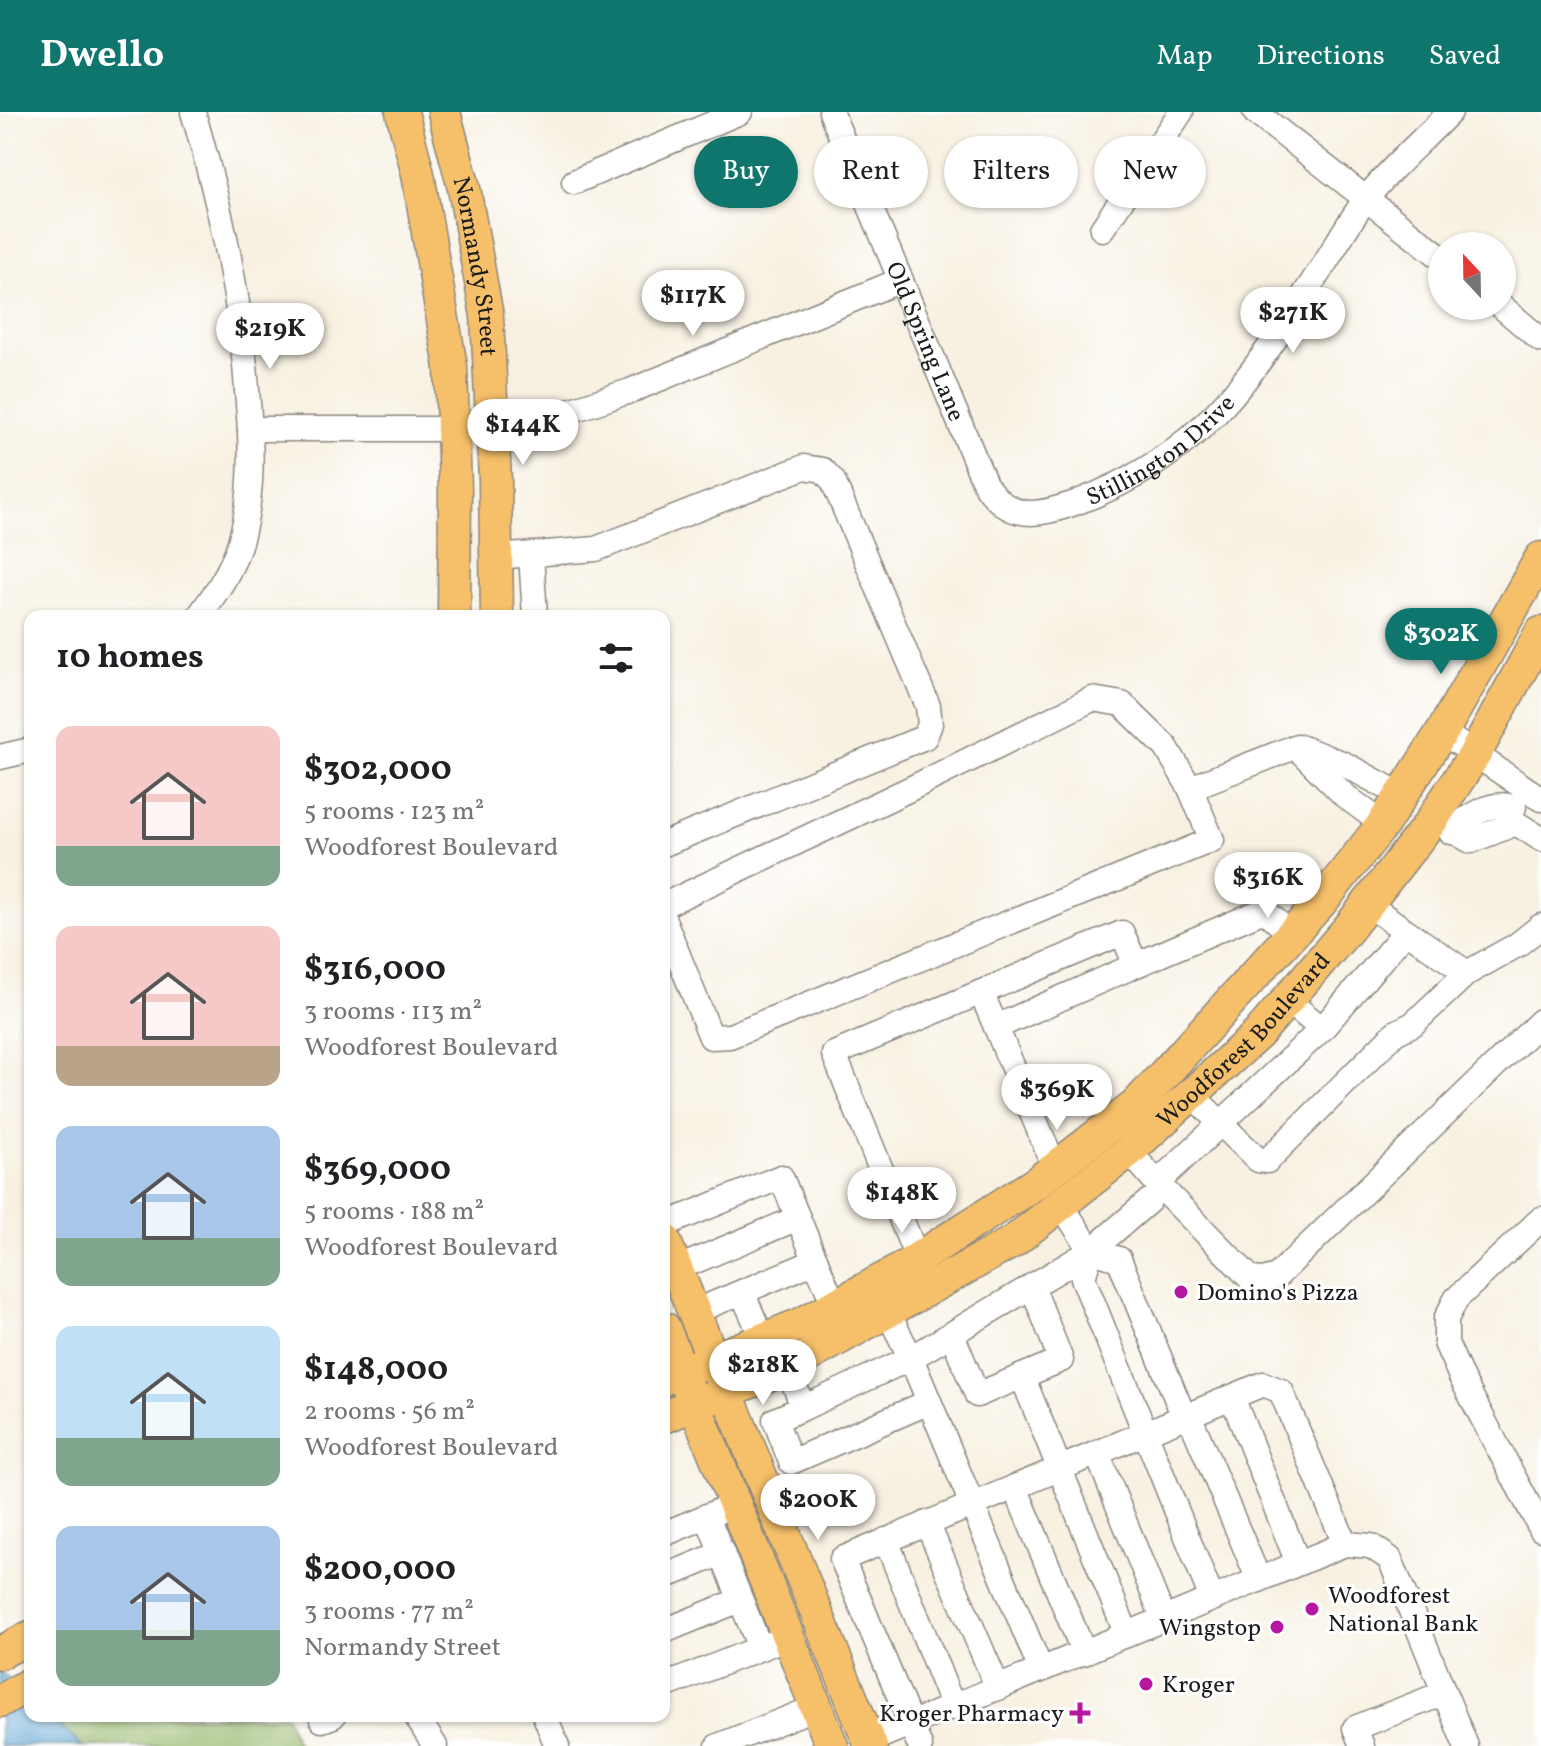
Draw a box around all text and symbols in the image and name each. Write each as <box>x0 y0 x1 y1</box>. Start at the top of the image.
text: Dwello <box>40 30 164 83</box>
text: Map <box>1157 37 1213 76</box>
text: Directions <box>1257 37 1385 76</box>
text: Saved <box>1429 37 1501 76</box>
chip: Buy <box>694 136 798 208</box>
chip: Rent <box>814 136 928 208</box>
chip: Filters <box>944 136 1078 208</box>
chip: New <box>1094 136 1206 208</box>
street label: Normandy Street <box>443 173 504 357</box>
north arrow <box>1428 232 1516 320</box>
map controls <box>1428 232 1516 320</box>
street label: Old Spring Lane <box>876 257 972 427</box>
pin: $117K <box>637 270 749 338</box>
text: $117K <box>660 278 726 314</box>
pin: $271K <box>1237 287 1349 355</box>
text: $271K <box>1258 295 1328 331</box>
pin: $219K <box>214 303 326 371</box>
text: $219K <box>234 311 306 347</box>
street label: Stillington Drive <box>1082 388 1244 516</box>
pin: $144K <box>467 399 579 467</box>
text: $144K <box>485 407 561 443</box>
pin: $302K <box>1385 608 1497 676</box>
text: $302K <box>1403 616 1479 652</box>
text: 10 homes <box>56 635 204 682</box>
icon: filters <box>594 636 638 680</box>
text: $302,000 <box>304 747 452 794</box>
icon: home <box>120 758 216 854</box>
text: 5 rooms · 123 m² <box>304 794 484 830</box>
text: Woodforest Boulevard <box>304 830 559 866</box>
pin: $316K <box>1212 852 1324 920</box>
text: $316K <box>1232 860 1304 896</box>
street label: Woodforest Boulevard <box>1150 946 1339 1137</box>
text: $316,000 <box>304 947 446 994</box>
icon: home <box>120 958 216 1054</box>
text: 3 rooms · 113 m² <box>304 994 482 1030</box>
text: Woodforest Boulevard <box>304 1030 559 1066</box>
pin: $369K <box>1001 1064 1113 1132</box>
text: $369K <box>1019 1072 1095 1108</box>
text: $369,000 <box>304 1147 451 1194</box>
icon: home <box>120 1158 216 1254</box>
pin: $148K <box>846 1167 958 1235</box>
text: $148K <box>865 1175 939 1211</box>
text: 5 rooms · 188 m² <box>304 1194 484 1230</box>
text: Woodforest Boulevard <box>304 1230 559 1266</box>
place label: Domino's Pizza <box>1197 1277 1359 1311</box>
marker: Domino's Pizza <box>1172 1283 1190 1301</box>
pin: $218K <box>707 1339 819 1407</box>
text: $148,000 <box>304 1347 448 1394</box>
text: $218K <box>727 1347 799 1383</box>
icon: home <box>120 1358 216 1454</box>
text: 2 rooms · 56 m² <box>304 1394 475 1430</box>
text: Woodforest Boulevard <box>304 1430 559 1466</box>
pin: $200K <box>762 1474 874 1542</box>
text: $200K <box>778 1482 858 1518</box>
text: $200,000 <box>304 1547 456 1594</box>
icon: home <box>120 1558 216 1654</box>
place label: Woodforest National Bank <box>1328 1580 1478 1642</box>
text: 3 rooms · 77 m² <box>304 1594 474 1630</box>
marker: Woodforest National Bank <box>1303 1600 1321 1618</box>
place label: Wingstop <box>1159 1612 1261 1646</box>
marker: Wingstop <box>1268 1618 1286 1636</box>
text: Normandy Street <box>304 1630 501 1666</box>
place label: Kroger <box>1162 1669 1235 1703</box>
marker: Kroger <box>1137 1675 1155 1693</box>
place label: Kroger Pharmacy <box>879 1698 1064 1732</box>
marker: Kroger Pharmacy <box>1071 1704 1089 1722</box>

